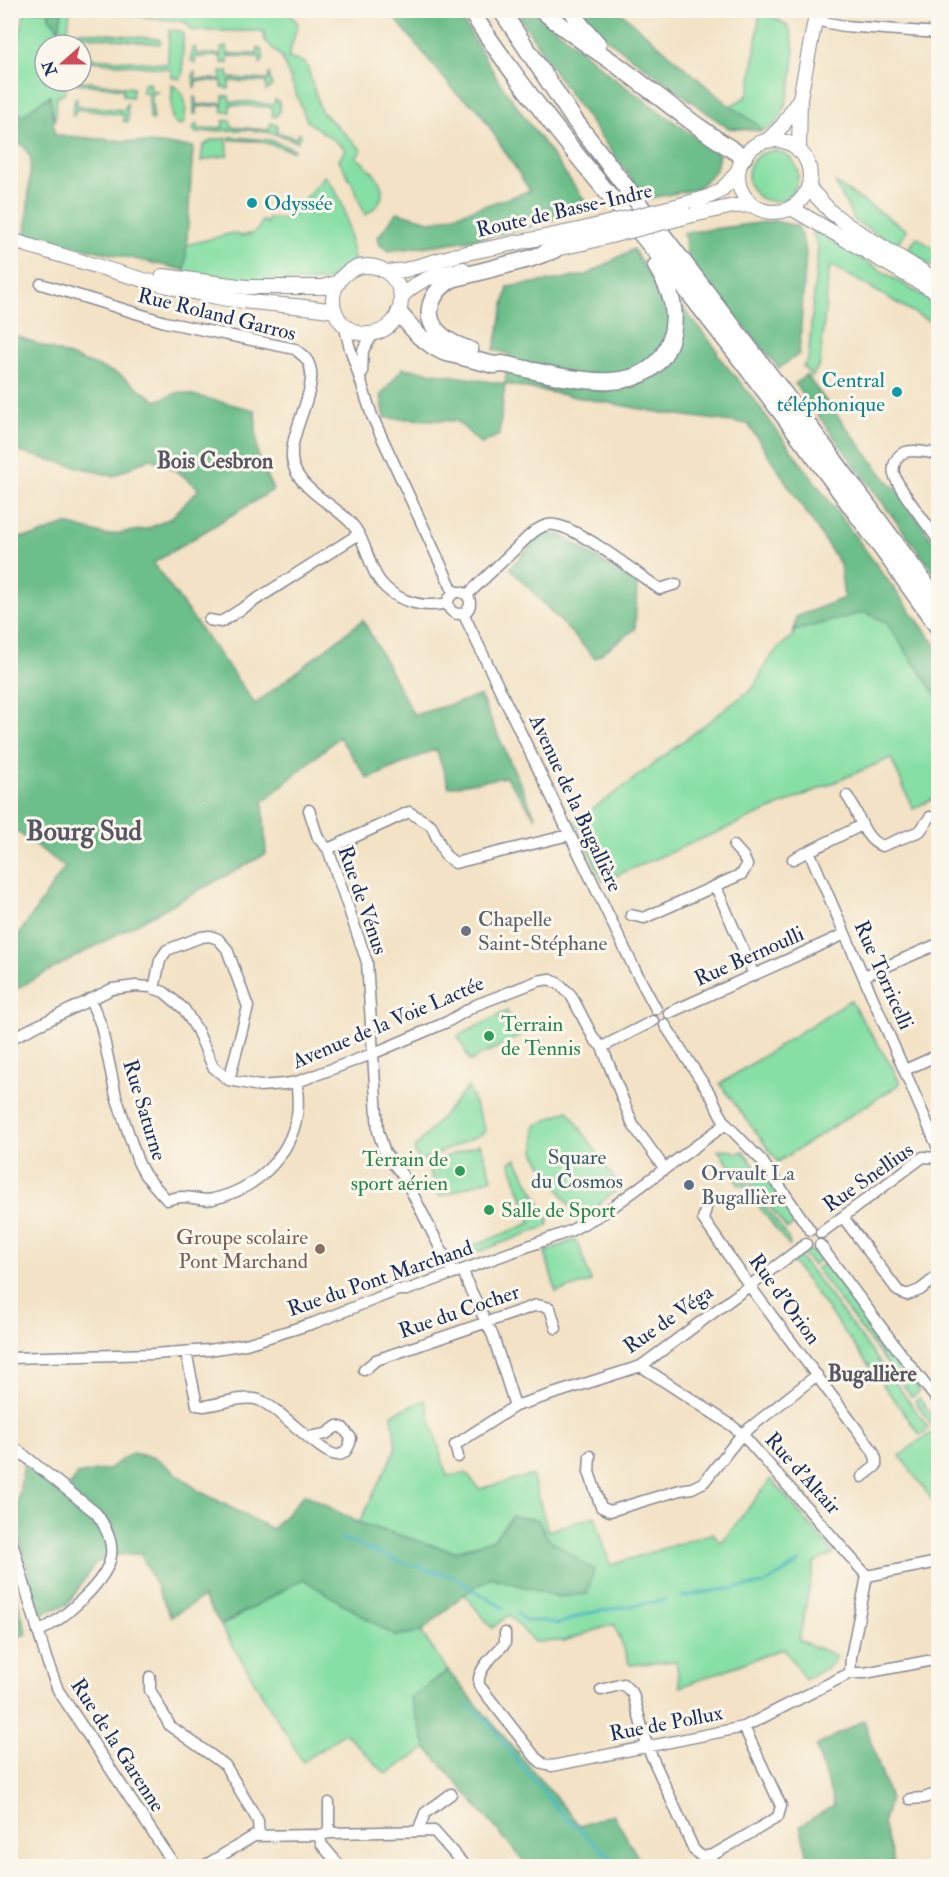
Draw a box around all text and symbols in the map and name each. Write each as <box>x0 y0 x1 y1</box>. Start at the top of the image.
north arrow <box>33 33 93 93</box>
text: N <box>38 57 62 79</box>
street label: Route de Basse-Indre <box>473 177 655 244</box>
place label: Odyssée <box>264 190 333 217</box>
marker: Odyssée <box>245 196 259 210</box>
street label: Rue Roland Garros <box>135 282 299 347</box>
place label: Central téléphonique <box>777 367 886 418</box>
marker: Central téléphonique <box>890 385 904 399</box>
district label: Bois Cesbron <box>157 447 274 475</box>
street label: Avenue de la Bugallière <box>522 709 629 896</box>
district label: Bourg Sud <box>26 815 143 849</box>
street label: Rue de Vénus <box>331 842 394 958</box>
place label: Chapelle Saint-Stéphane <box>478 906 608 957</box>
street label: Rue Torricelli <box>847 916 920 1034</box>
street label: Rue Bernoulli <box>690 920 809 993</box>
marker: Chapelle Saint-Stéphane <box>459 924 473 938</box>
street label: Avenue de la Voie Lactée <box>287 970 488 1075</box>
place label: Terrain de Tennis <box>501 1011 581 1062</box>
marker: Terrain de Tennis <box>482 1029 496 1043</box>
street label: Rue Saturne <box>116 1056 173 1164</box>
street label: Rue Snellius <box>818 1136 919 1218</box>
park label: Square du Cosmos <box>531 1144 623 1195</box>
place label: Terrain de sport aérien <box>351 1146 448 1197</box>
place label: Orvault La Bugallière <box>701 1160 795 1211</box>
marker: Terrain de sport aérien <box>453 1164 467 1178</box>
marker: Orvault La Bugallière <box>682 1178 696 1192</box>
place label: Salle de Sport <box>501 1197 616 1224</box>
marker: Salle de Sport <box>482 1203 496 1217</box>
place label: Groupe scolaire Pont Marchand <box>176 1224 309 1275</box>
street label: Rue du Pont Marchand <box>284 1234 477 1323</box>
marker: Groupe scolaire Pont Marchand <box>313 1242 327 1256</box>
street label: Rue d'Orion <box>743 1249 827 1350</box>
street label: Rue du Cocher <box>395 1278 523 1345</box>
street label: Rue de Véga <box>618 1279 719 1360</box>
district label: Bugallière <box>827 1360 917 1389</box>
street label: Rue d'Altair <box>759 1427 847 1520</box>
street label: Rue de la Garenne <box>64 1673 171 1817</box>
street label: Rue de Pollux <box>607 1699 726 1748</box>

